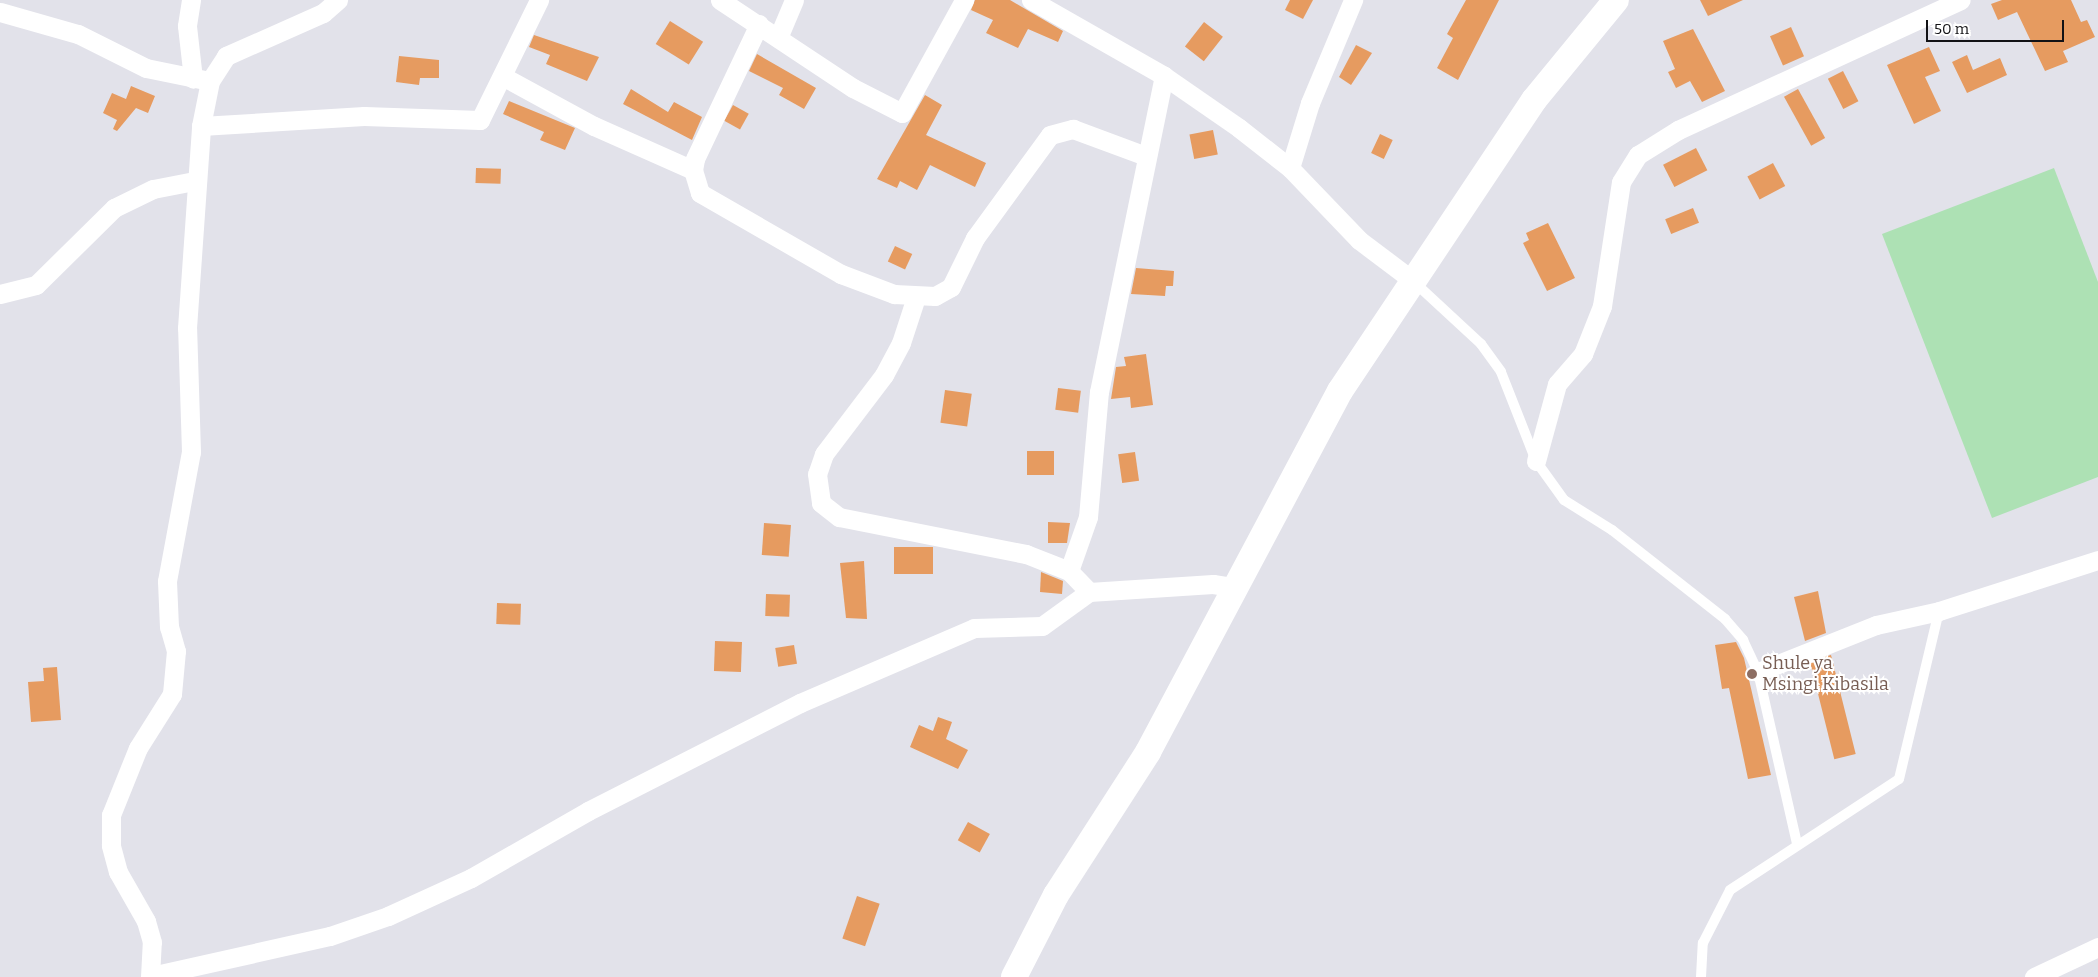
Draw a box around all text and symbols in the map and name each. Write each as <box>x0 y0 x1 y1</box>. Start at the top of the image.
scale bar <box>1928 10 2066 42</box>
text: 50 m <box>1934 20 1969 38</box>
place label: Shule ya Msingi Kibasila <box>1762 653 1889 696</box>
marker: Shule ya Msingi Kibasila <box>1746 668 1758 680</box>

